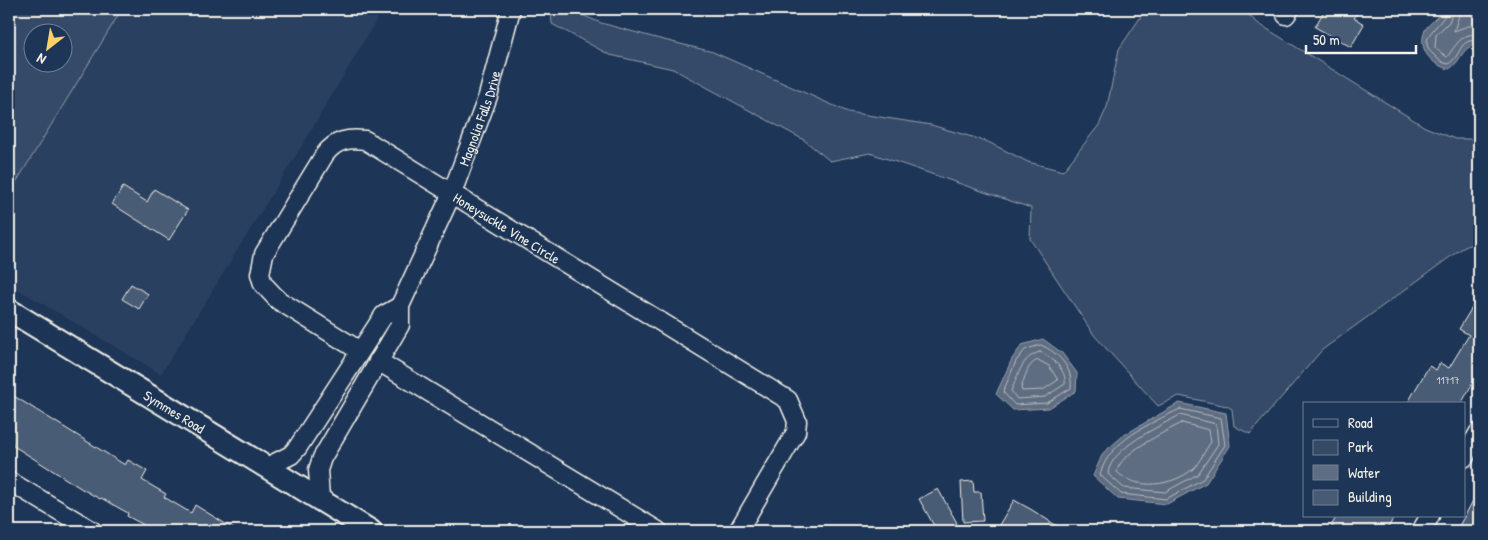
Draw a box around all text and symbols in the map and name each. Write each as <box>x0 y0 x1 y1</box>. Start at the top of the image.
north arrow <box>22 22 72 72</box>
scale bar <box>1306 22 1416 54</box>
text: 50 m <box>1313 29 1340 50</box>
text: N <box>32 49 49 70</box>
street label: Magnolia Falls Drive <box>454 68 504 168</box>
street label: Honeysuckle Vine Circle <box>450 187 564 268</box>
house number: 11717 <box>1437 373 1459 387</box>
street label: Symmes Road <box>140 385 209 437</box>
legend <box>1303 402 1466 518</box>
text: Road <box>1348 412 1373 433</box>
text: Park <box>1348 436 1373 457</box>
text: Water <box>1348 462 1380 483</box>
text: Building <box>1348 486 1392 507</box>

